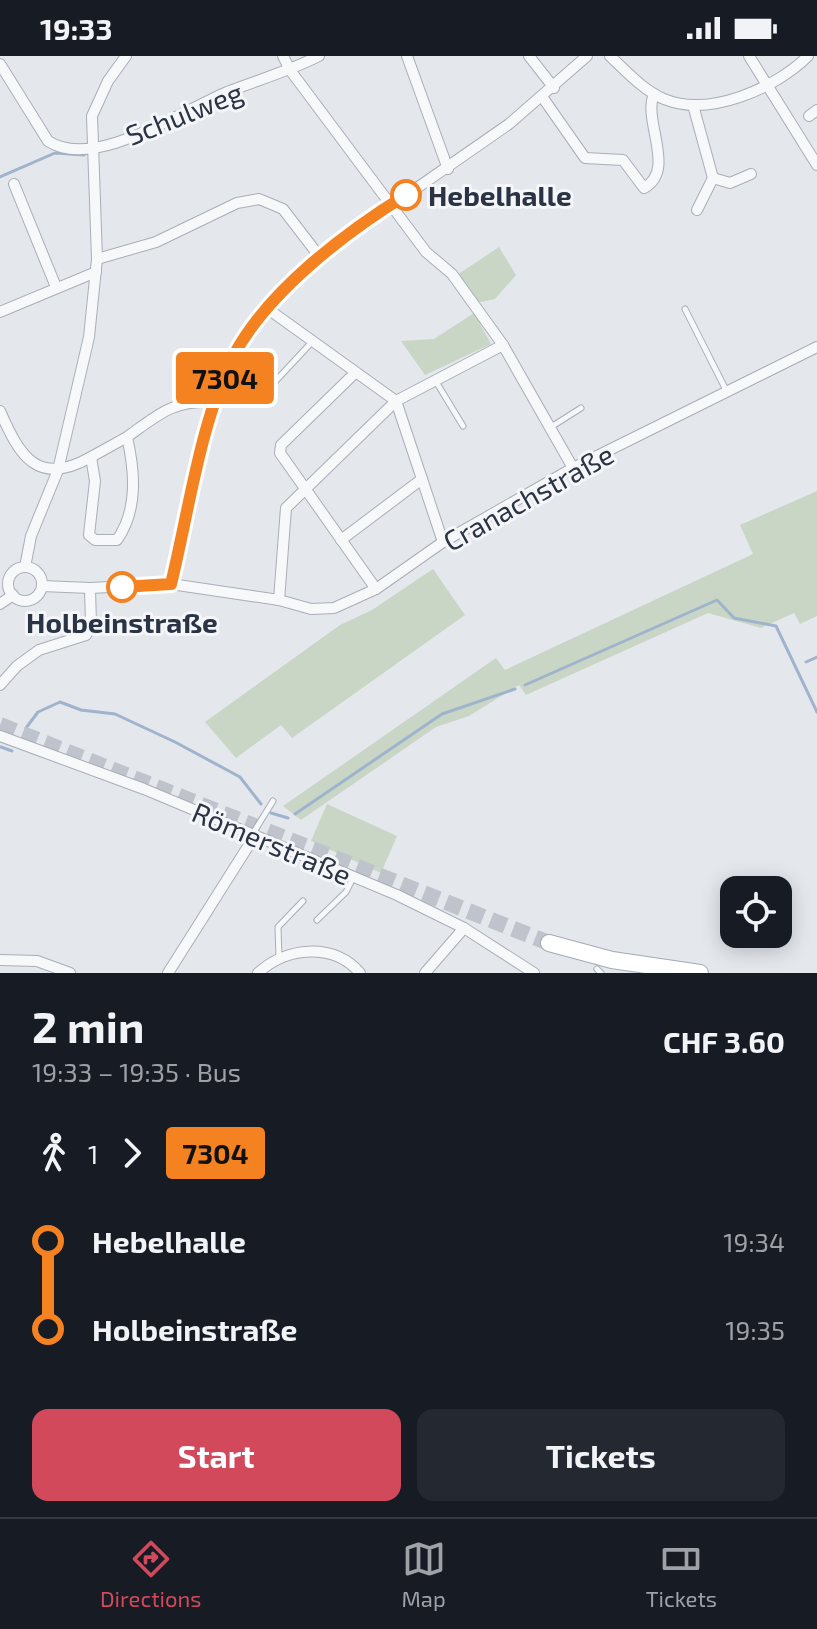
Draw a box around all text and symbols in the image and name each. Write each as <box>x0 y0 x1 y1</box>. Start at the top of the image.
text: 19:33 <box>40 10 112 46</box>
street label: Schulweg <box>121 74 248 152</box>
place label: Hebelhalle <box>428 178 572 212</box>
marker: Hebelhalle <box>391 180 421 210</box>
line badge: 7304 <box>169 352 281 404</box>
text: 7304 <box>192 361 258 395</box>
street label: Cranachstraße <box>437 436 619 558</box>
marker: Holbeinstraße <box>107 572 137 602</box>
place label: Holbeinstraße <box>26 605 218 639</box>
street label: Römerstraße <box>187 794 357 892</box>
map controls <box>720 876 792 948</box>
button: locate <box>720 876 792 948</box>
text: 2 min <box>32 999 144 1052</box>
text: CHF 3.60 <box>663 1023 785 1059</box>
text: 19:33 – 19:35 · Bus <box>32 1056 241 1087</box>
icon: walk <box>32 1131 76 1175</box>
icon: forward <box>110 1131 154 1175</box>
text: 7304 <box>182 1136 249 1170</box>
text: 1 <box>88 1138 98 1169</box>
text: Hebelhalle <box>92 1223 246 1259</box>
text: 19:34 <box>723 1226 785 1257</box>
text: Holbeinstraße <box>92 1311 298 1347</box>
text: 19:35 <box>725 1314 785 1345</box>
button: Start <box>32 1409 401 1501</box>
button: Tickets <box>417 1409 785 1501</box>
tab: Directions <box>100 1537 201 1611</box>
tab: Map <box>402 1537 446 1611</box>
tab: Tickets <box>646 1537 717 1611</box>

